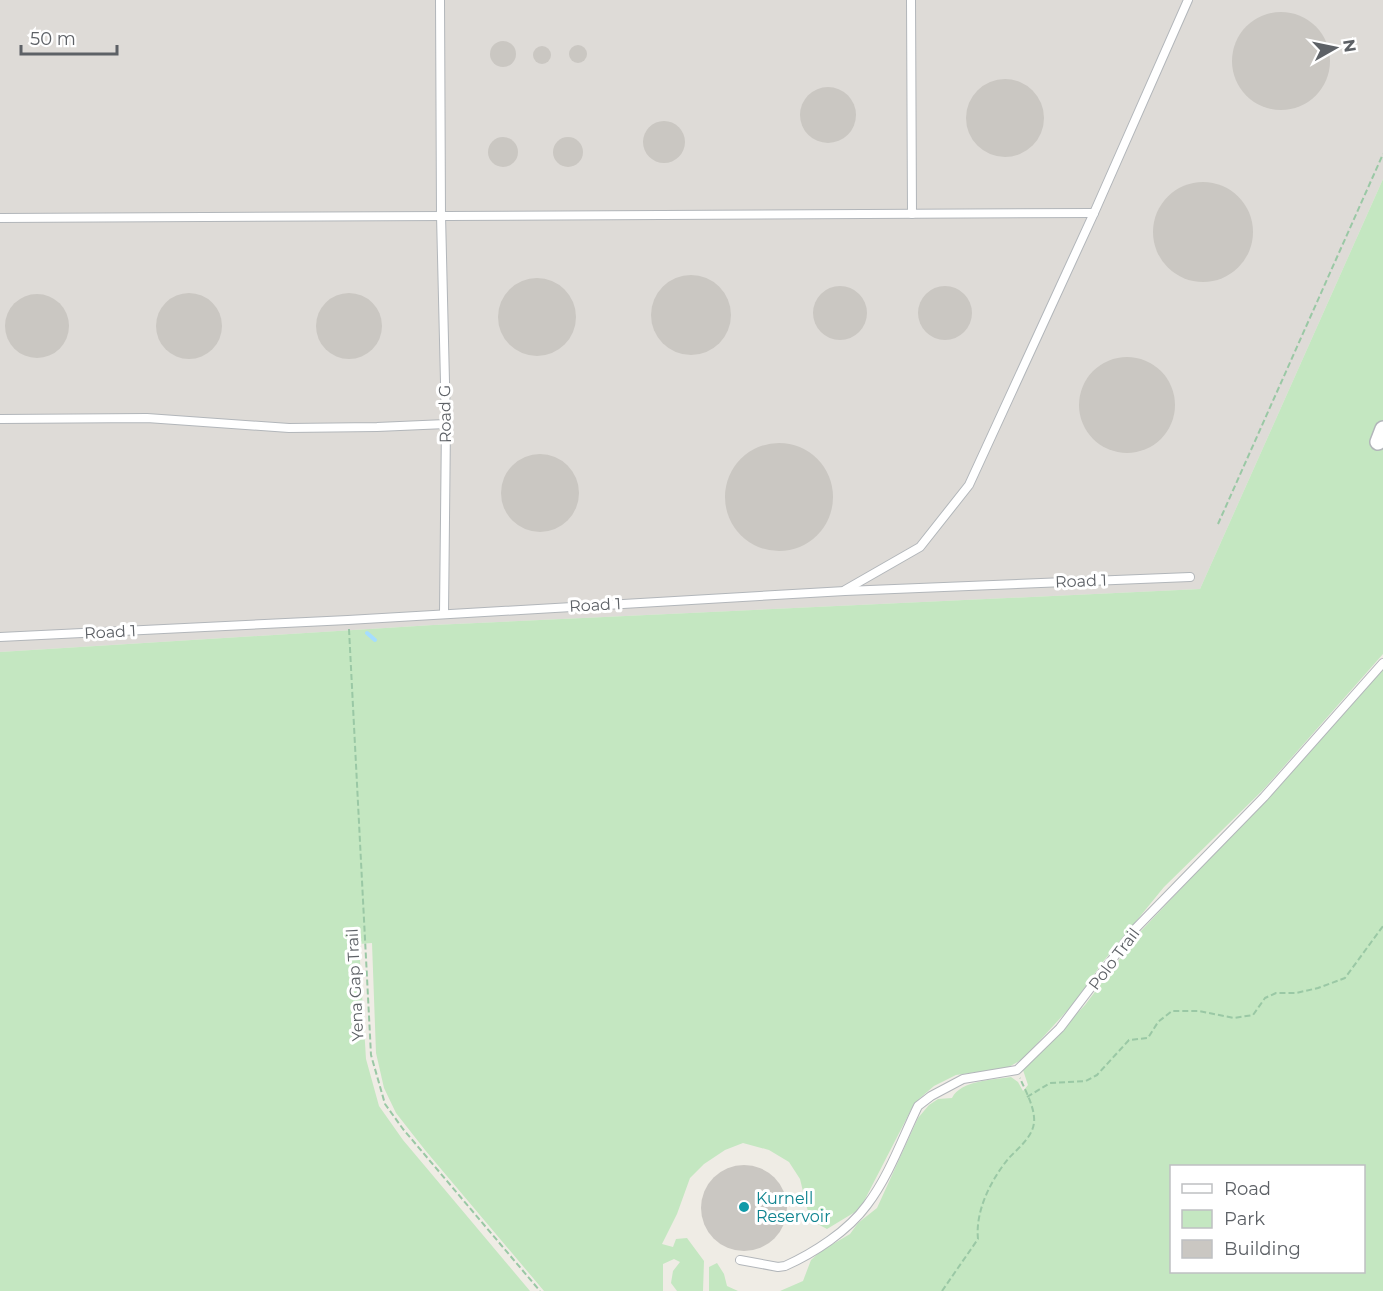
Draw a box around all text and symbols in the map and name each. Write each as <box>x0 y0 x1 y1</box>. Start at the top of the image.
scale bar <box>21 18 117 56</box>
north arrow <box>1305 18 1365 78</box>
text: 50 m <box>30 28 76 50</box>
text: N <box>1339 38 1360 54</box>
street label: Road G <box>435 385 455 443</box>
street label: Road 1 <box>1055 571 1107 591</box>
street label: Road 1 <box>569 594 621 616</box>
street label: Road 1 <box>84 621 136 643</box>
street label: Polo Trail <box>1085 924 1143 994</box>
street label: Yena Gap Trail <box>343 928 367 1042</box>
legend <box>1170 1165 1365 1273</box>
text: Road <box>1224 1178 1271 1200</box>
place label: Kurnell Reservoir <box>756 1189 831 1226</box>
marker: Kurnell Reservoir <box>737 1200 751 1214</box>
text: Park <box>1224 1208 1265 1230</box>
text: Building <box>1224 1238 1301 1260</box>

